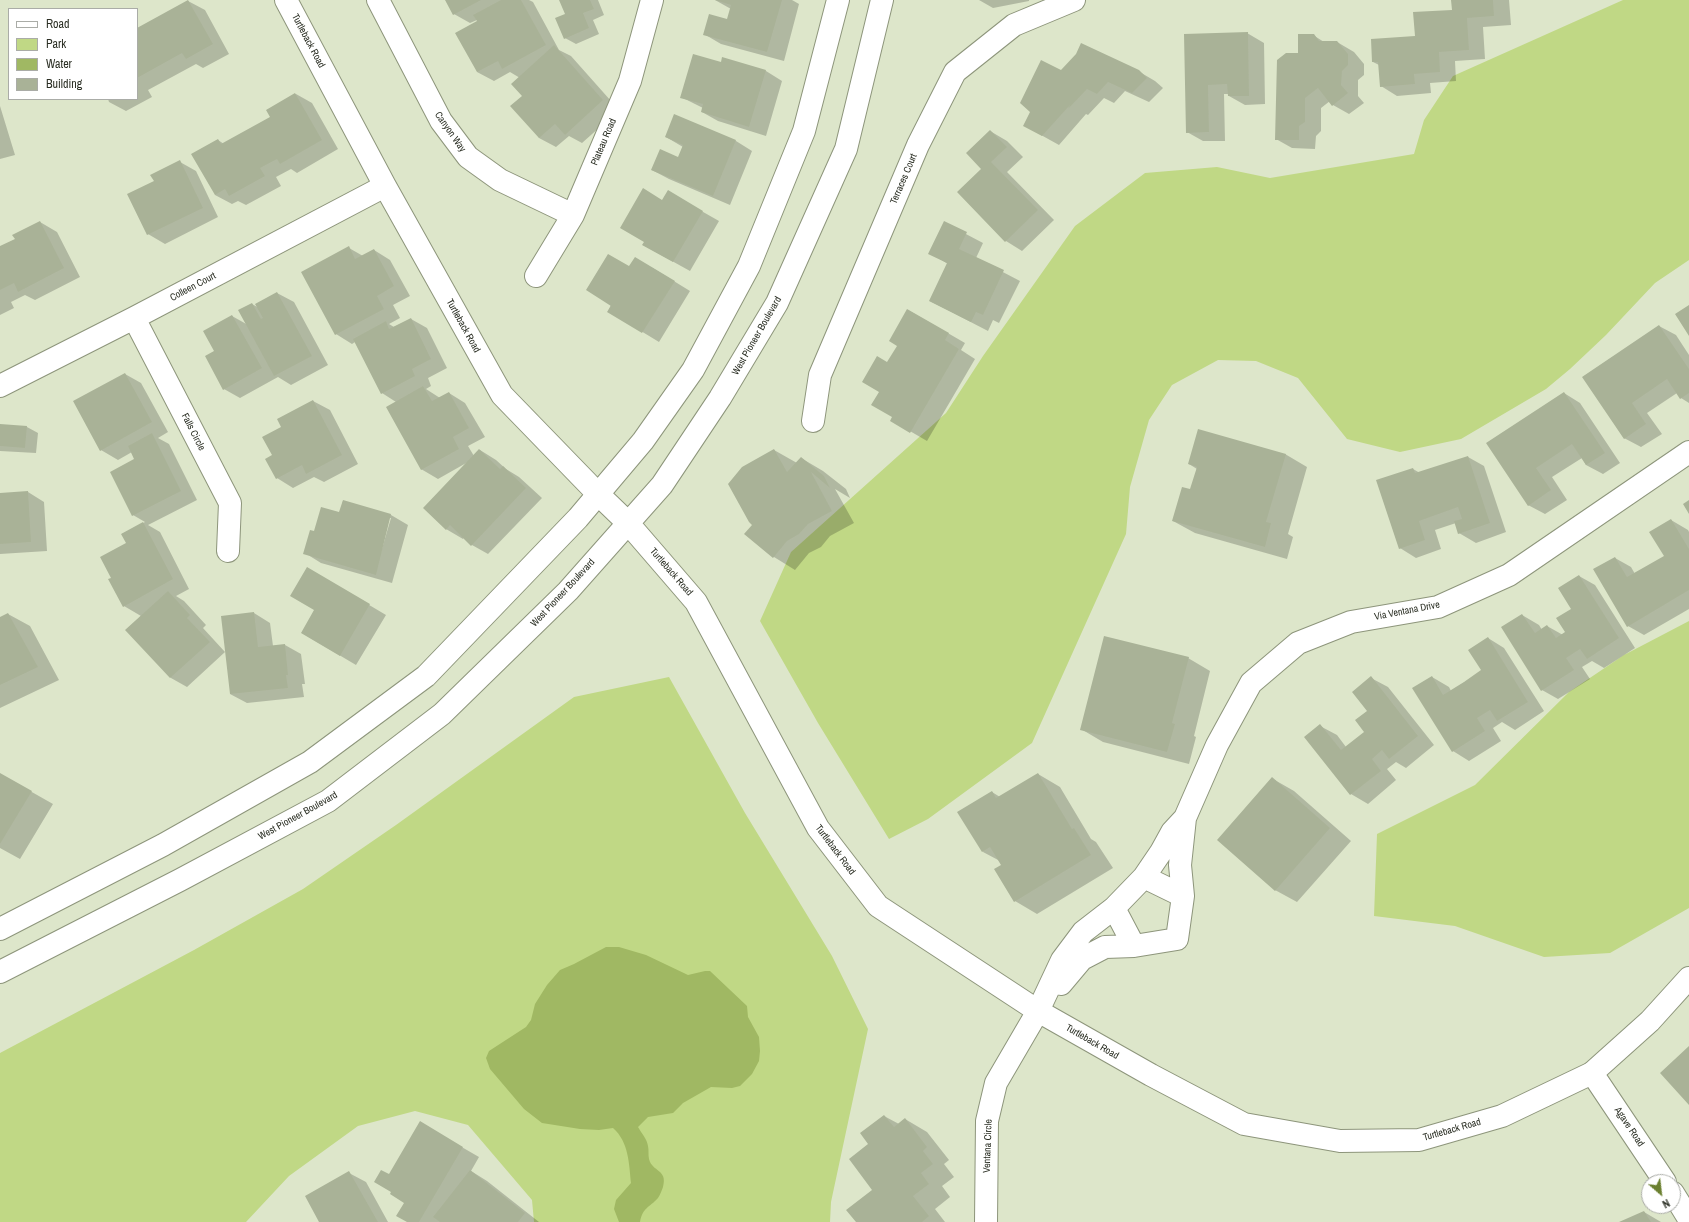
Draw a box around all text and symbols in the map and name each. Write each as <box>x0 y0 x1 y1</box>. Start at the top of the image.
legend <box>8 8 138 100</box>
street label: Turtleback Road <box>289 12 327 70</box>
text: Road <box>46 16 70 32</box>
text: Park <box>46 36 66 52</box>
text: Water <box>46 56 72 72</box>
text: Building <box>46 76 82 92</box>
street label: Canyon Way <box>432 109 468 155</box>
street label: Plateau Road <box>589 117 619 167</box>
street label: Terraces Court <box>888 152 920 206</box>
street label: Colleen Court <box>168 270 218 304</box>
street label: West Pioneer Boulevard <box>730 295 784 377</box>
street label: Turtleback Road <box>443 297 483 355</box>
street label: Falls Circle <box>178 411 208 453</box>
street label: Turtleback Road <box>647 546 695 598</box>
street label: West Pioneer Boulevard <box>528 556 598 630</box>
street label: Via Ventana Drive <box>1373 599 1441 623</box>
street label: West Pioneer Boulevard <box>256 789 340 843</box>
street label: Turtleback Road <box>812 823 858 877</box>
street label: Turtleback Road <box>1063 1022 1121 1062</box>
street label: Agave Road <box>1611 1105 1647 1149</box>
street label: Turtleback Road <box>1422 1116 1482 1144</box>
street label: Ventana Circle <box>981 1119 995 1173</box>
north arrow <box>1641 1174 1681 1214</box>
text: N <box>1660 1196 1672 1211</box>

